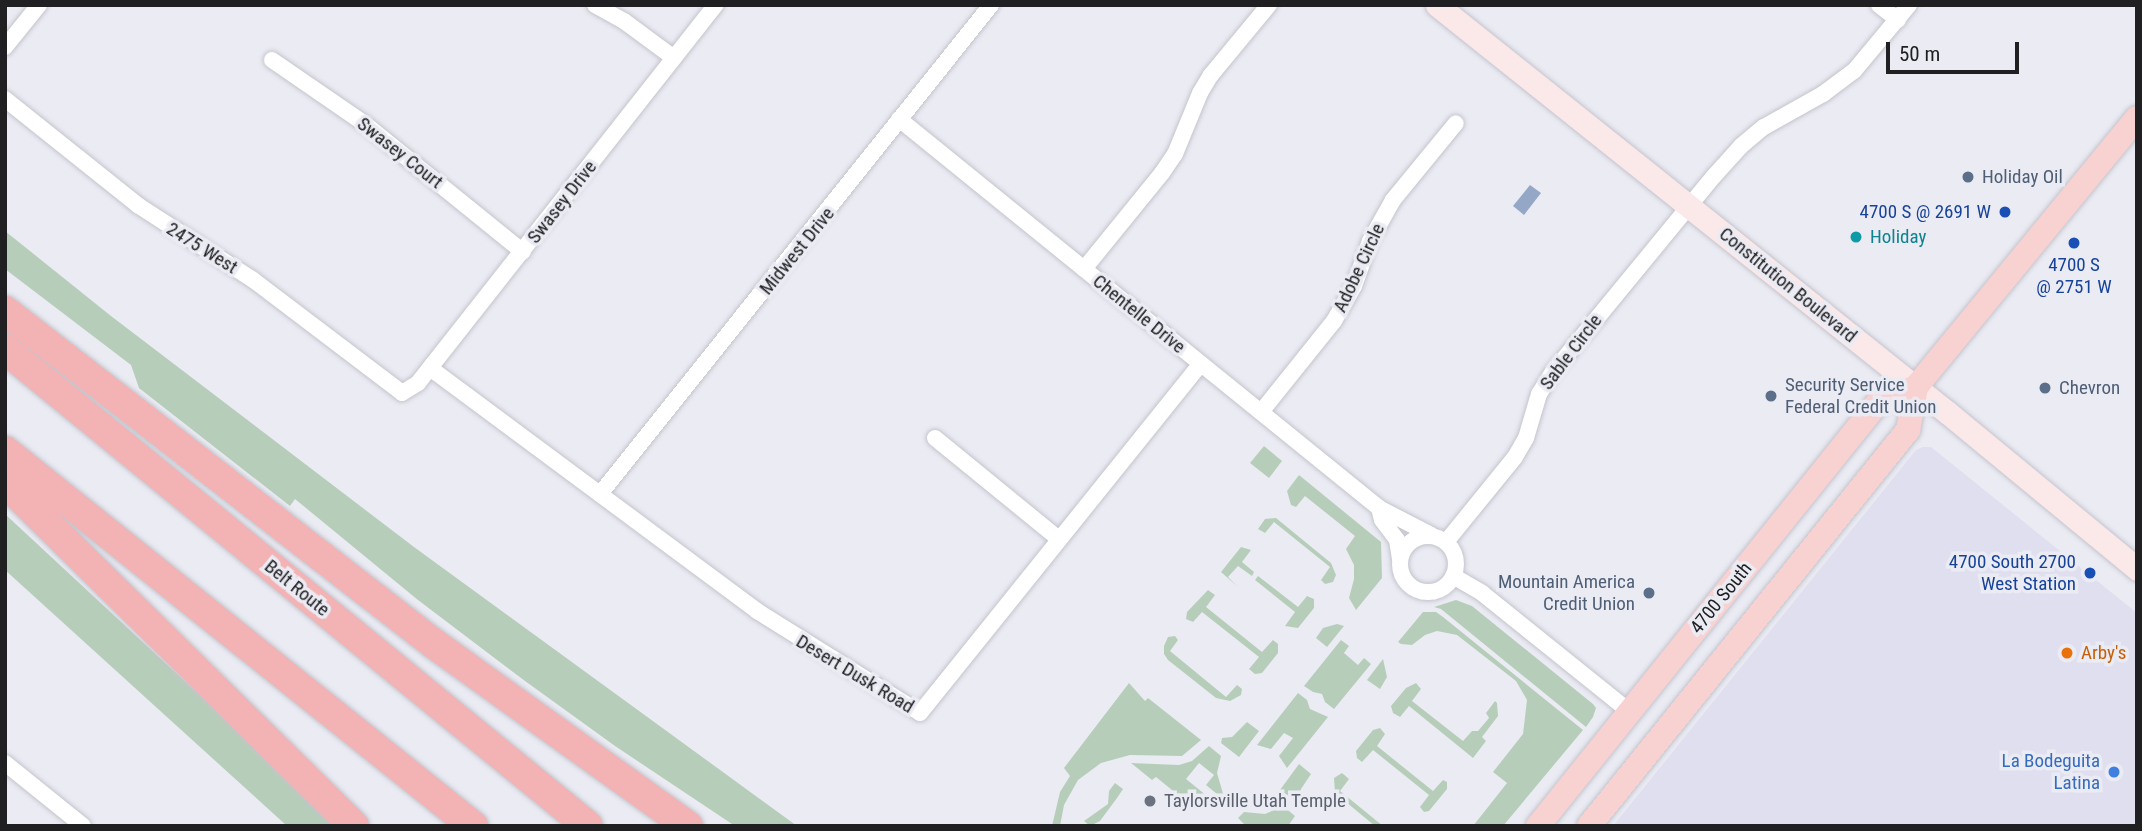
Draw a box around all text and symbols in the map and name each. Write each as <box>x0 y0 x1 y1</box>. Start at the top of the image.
scale bar <box>1890 28 2023 72</box>
text: 50 m <box>1899 42 1940 66</box>
street label: Swasey Court <box>353 112 447 194</box>
street label: Swasey Drive <box>523 156 601 248</box>
place label: Holiday Oil <box>1982 166 2063 188</box>
marker: Holiday Oil <box>1960 169 1976 185</box>
place label: 4700 S @ 2691 W <box>1860 201 1991 223</box>
street label: Midwest Drive <box>755 203 839 299</box>
marker: 4700 S @ 2691 W <box>1997 204 2013 220</box>
street label: 2475 West <box>162 217 242 279</box>
street label: Adobe Circle <box>1329 220 1389 316</box>
street label: Constitution Boulevard <box>1715 223 1861 347</box>
place label: Holiday <box>1870 226 1926 248</box>
marker: Holiday <box>1848 229 1864 245</box>
marker: 4700 S @ 2751 W <box>2066 235 2082 251</box>
place label: 4700 S @ 2751 W <box>2036 254 2112 298</box>
street label: Chentelle Drive <box>1088 270 1190 358</box>
street label: Sable Circle <box>1535 310 1607 394</box>
place label: Security Service Federal Credit Union <box>1785 374 1936 418</box>
place label: Chevron <box>2059 377 2120 399</box>
marker: Chevron <box>2037 380 2053 396</box>
marker: Security Service Federal Credit Union <box>1763 388 1779 404</box>
place label: 4700 South 2700 West Station <box>1949 551 2076 595</box>
street label: Belt Route <box>260 555 334 621</box>
street label: 4700 South <box>1685 558 1757 638</box>
marker: 4700 South 2700 West Station <box>2082 565 2098 581</box>
place label: Mountain America Credit Union <box>1498 571 1635 615</box>
marker: Mountain America Credit Union <box>1641 585 1657 601</box>
street label: Desert Dusk Road <box>792 630 918 718</box>
place label: Arby's <box>2081 642 2126 664</box>
marker: Arby's <box>2059 645 2075 661</box>
place label: La Bodeguita Latina <box>2002 750 2100 794</box>
marker: La Bodeguita Latina <box>2106 764 2122 780</box>
place label: Taylorsville Utah Temple <box>1164 790 1346 812</box>
marker: Taylorsville Utah Temple <box>1142 793 1158 809</box>

